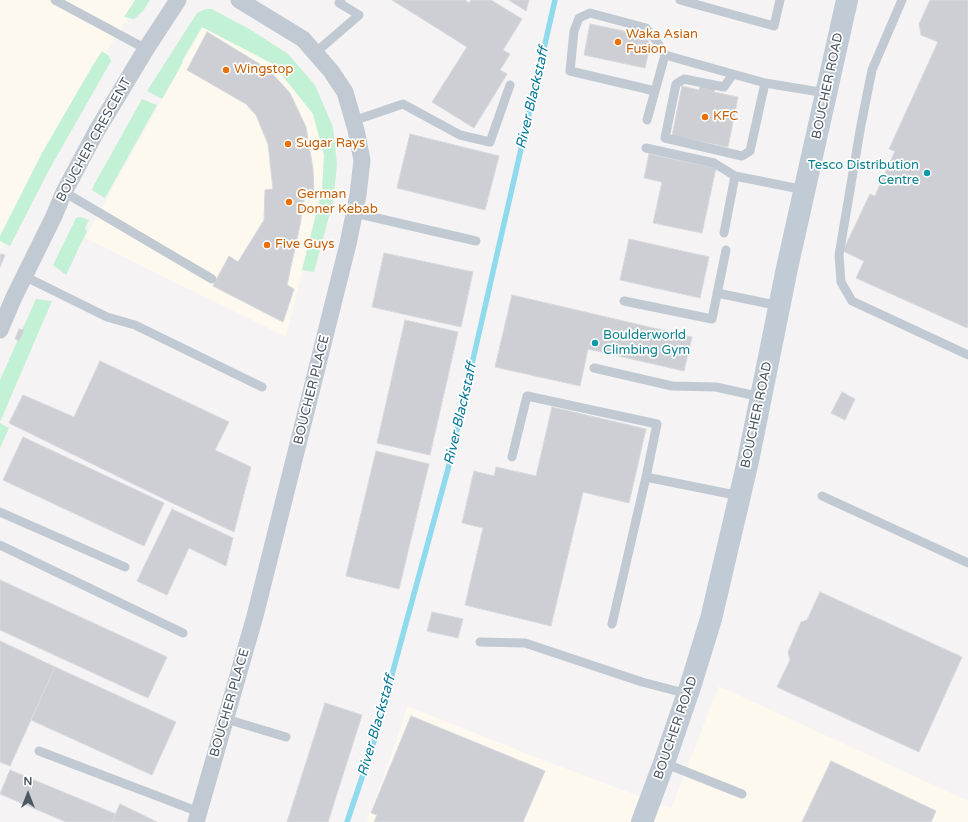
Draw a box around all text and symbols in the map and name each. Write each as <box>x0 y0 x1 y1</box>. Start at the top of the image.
place label: Waka Asian Fusion <box>626 27 698 58</box>
street label: BOUCHER ROAD <box>809 31 847 141</box>
marker: Waka Asian Fusion <box>613 37 623 47</box>
water label: River Blackstaff <box>513 45 553 151</box>
place label: Wingstop <box>234 62 294 78</box>
marker: Wingstop <box>221 65 231 75</box>
street label: BOUCHER CRESCENT <box>53 75 135 205</box>
place label: KFC <box>713 109 738 125</box>
marker: KFC <box>700 112 710 122</box>
place label: Sugar Rays <box>296 136 365 152</box>
marker: Sugar Rays <box>283 139 293 149</box>
place label: Tesco Distribution Centre <box>808 158 919 189</box>
marker: Tesco Distribution Centre <box>922 168 932 178</box>
place label: German Doner Kebab <box>297 187 378 218</box>
marker: German Doner Kebab <box>284 197 294 207</box>
place label: Five Guys <box>275 237 335 253</box>
marker: Five Guys <box>262 240 272 250</box>
place label: Boulderworld Climbing Gym <box>603 328 690 359</box>
street label: BOUCHER PLACE <box>291 334 333 446</box>
marker: Boulderworld Climbing Gym <box>590 338 600 348</box>
street label: BOUCHER ROAD <box>738 360 776 470</box>
water label: River Blackstaff <box>441 361 481 467</box>
street label: BOUCHER PLACE <box>207 647 253 759</box>
water label: River Blackstaff <box>355 674 399 778</box>
street label: BOUCHER ROAD <box>651 674 701 782</box>
north arrow <box>8 774 48 814</box>
text: N <box>24 775 32 788</box>

